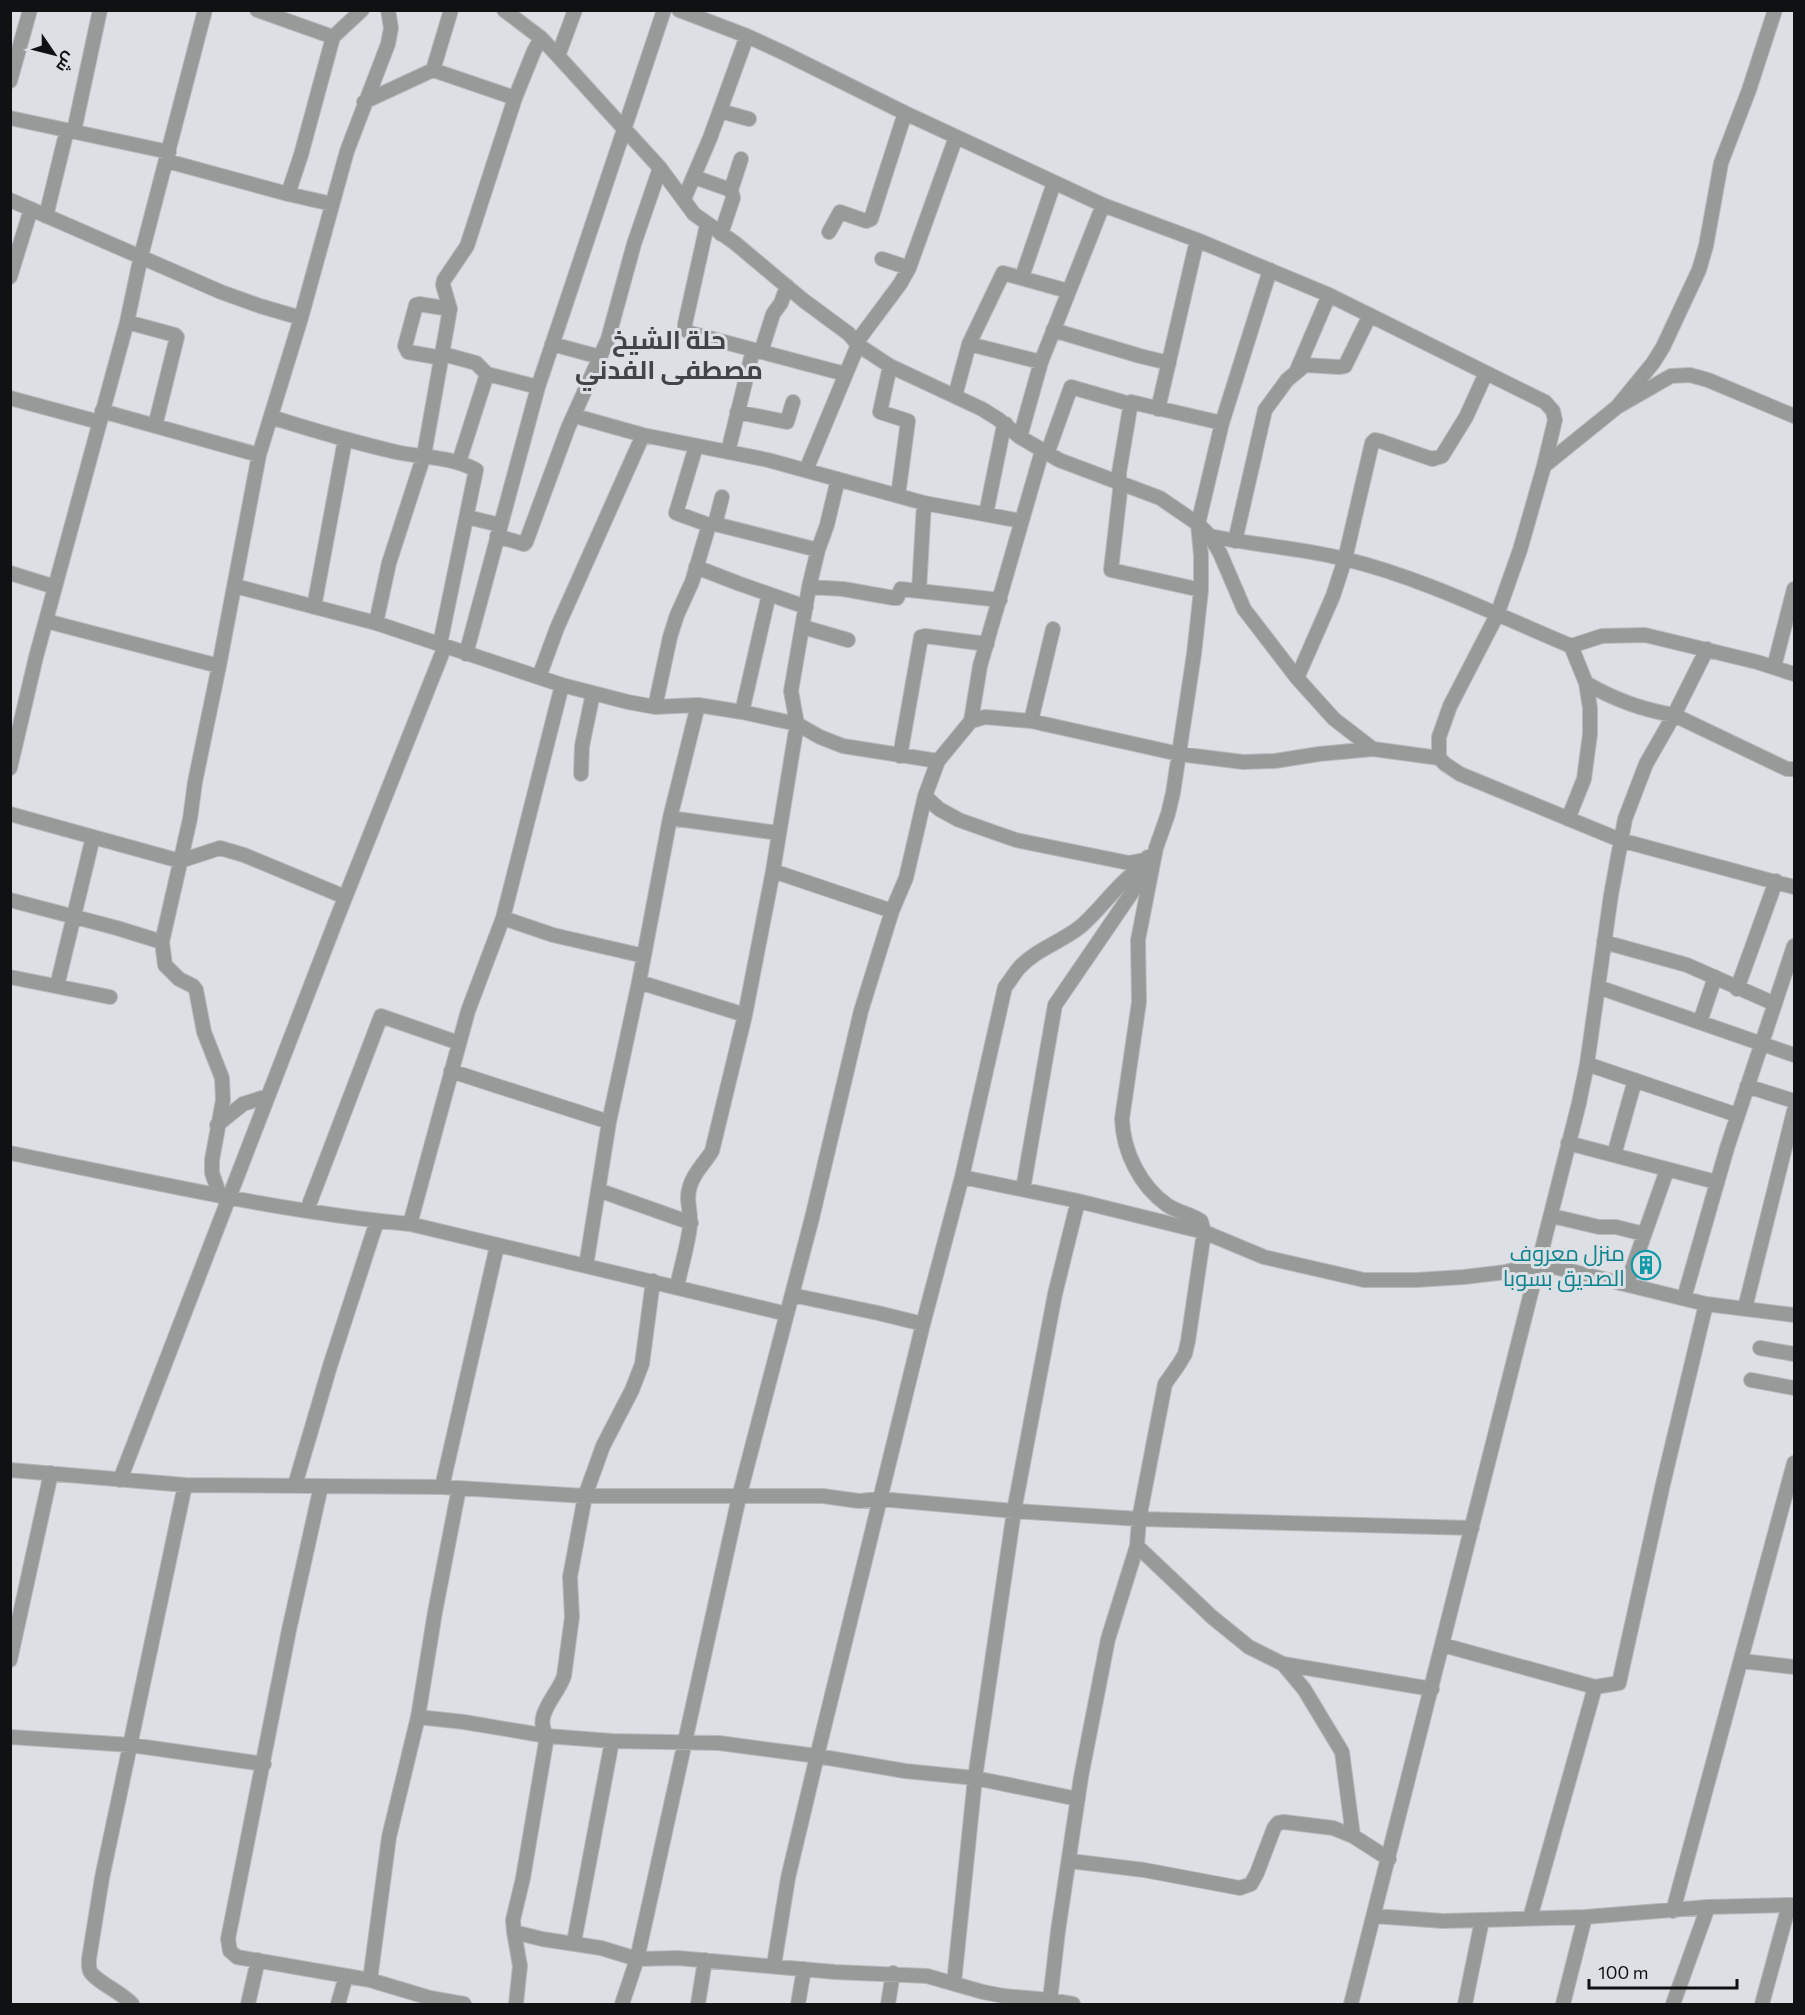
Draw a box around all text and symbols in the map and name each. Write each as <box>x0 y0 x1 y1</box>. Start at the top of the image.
north arrow <box>24 24 84 84</box>
text: ش <box>52 48 80 77</box>
district label: حلة الشيخ مصطفى الفدني <box>575 323 763 391</box>
place label: منزل معروف الصديق بسوبا <box>1503 1239 1625 1292</box>
building icon: منزل معروف الصديق بسوبا <box>1630 1249 1662 1281</box>
scale bar <box>1589 1952 1738 1990</box>
text: 100 m <box>1598 1961 1648 1983</box>

